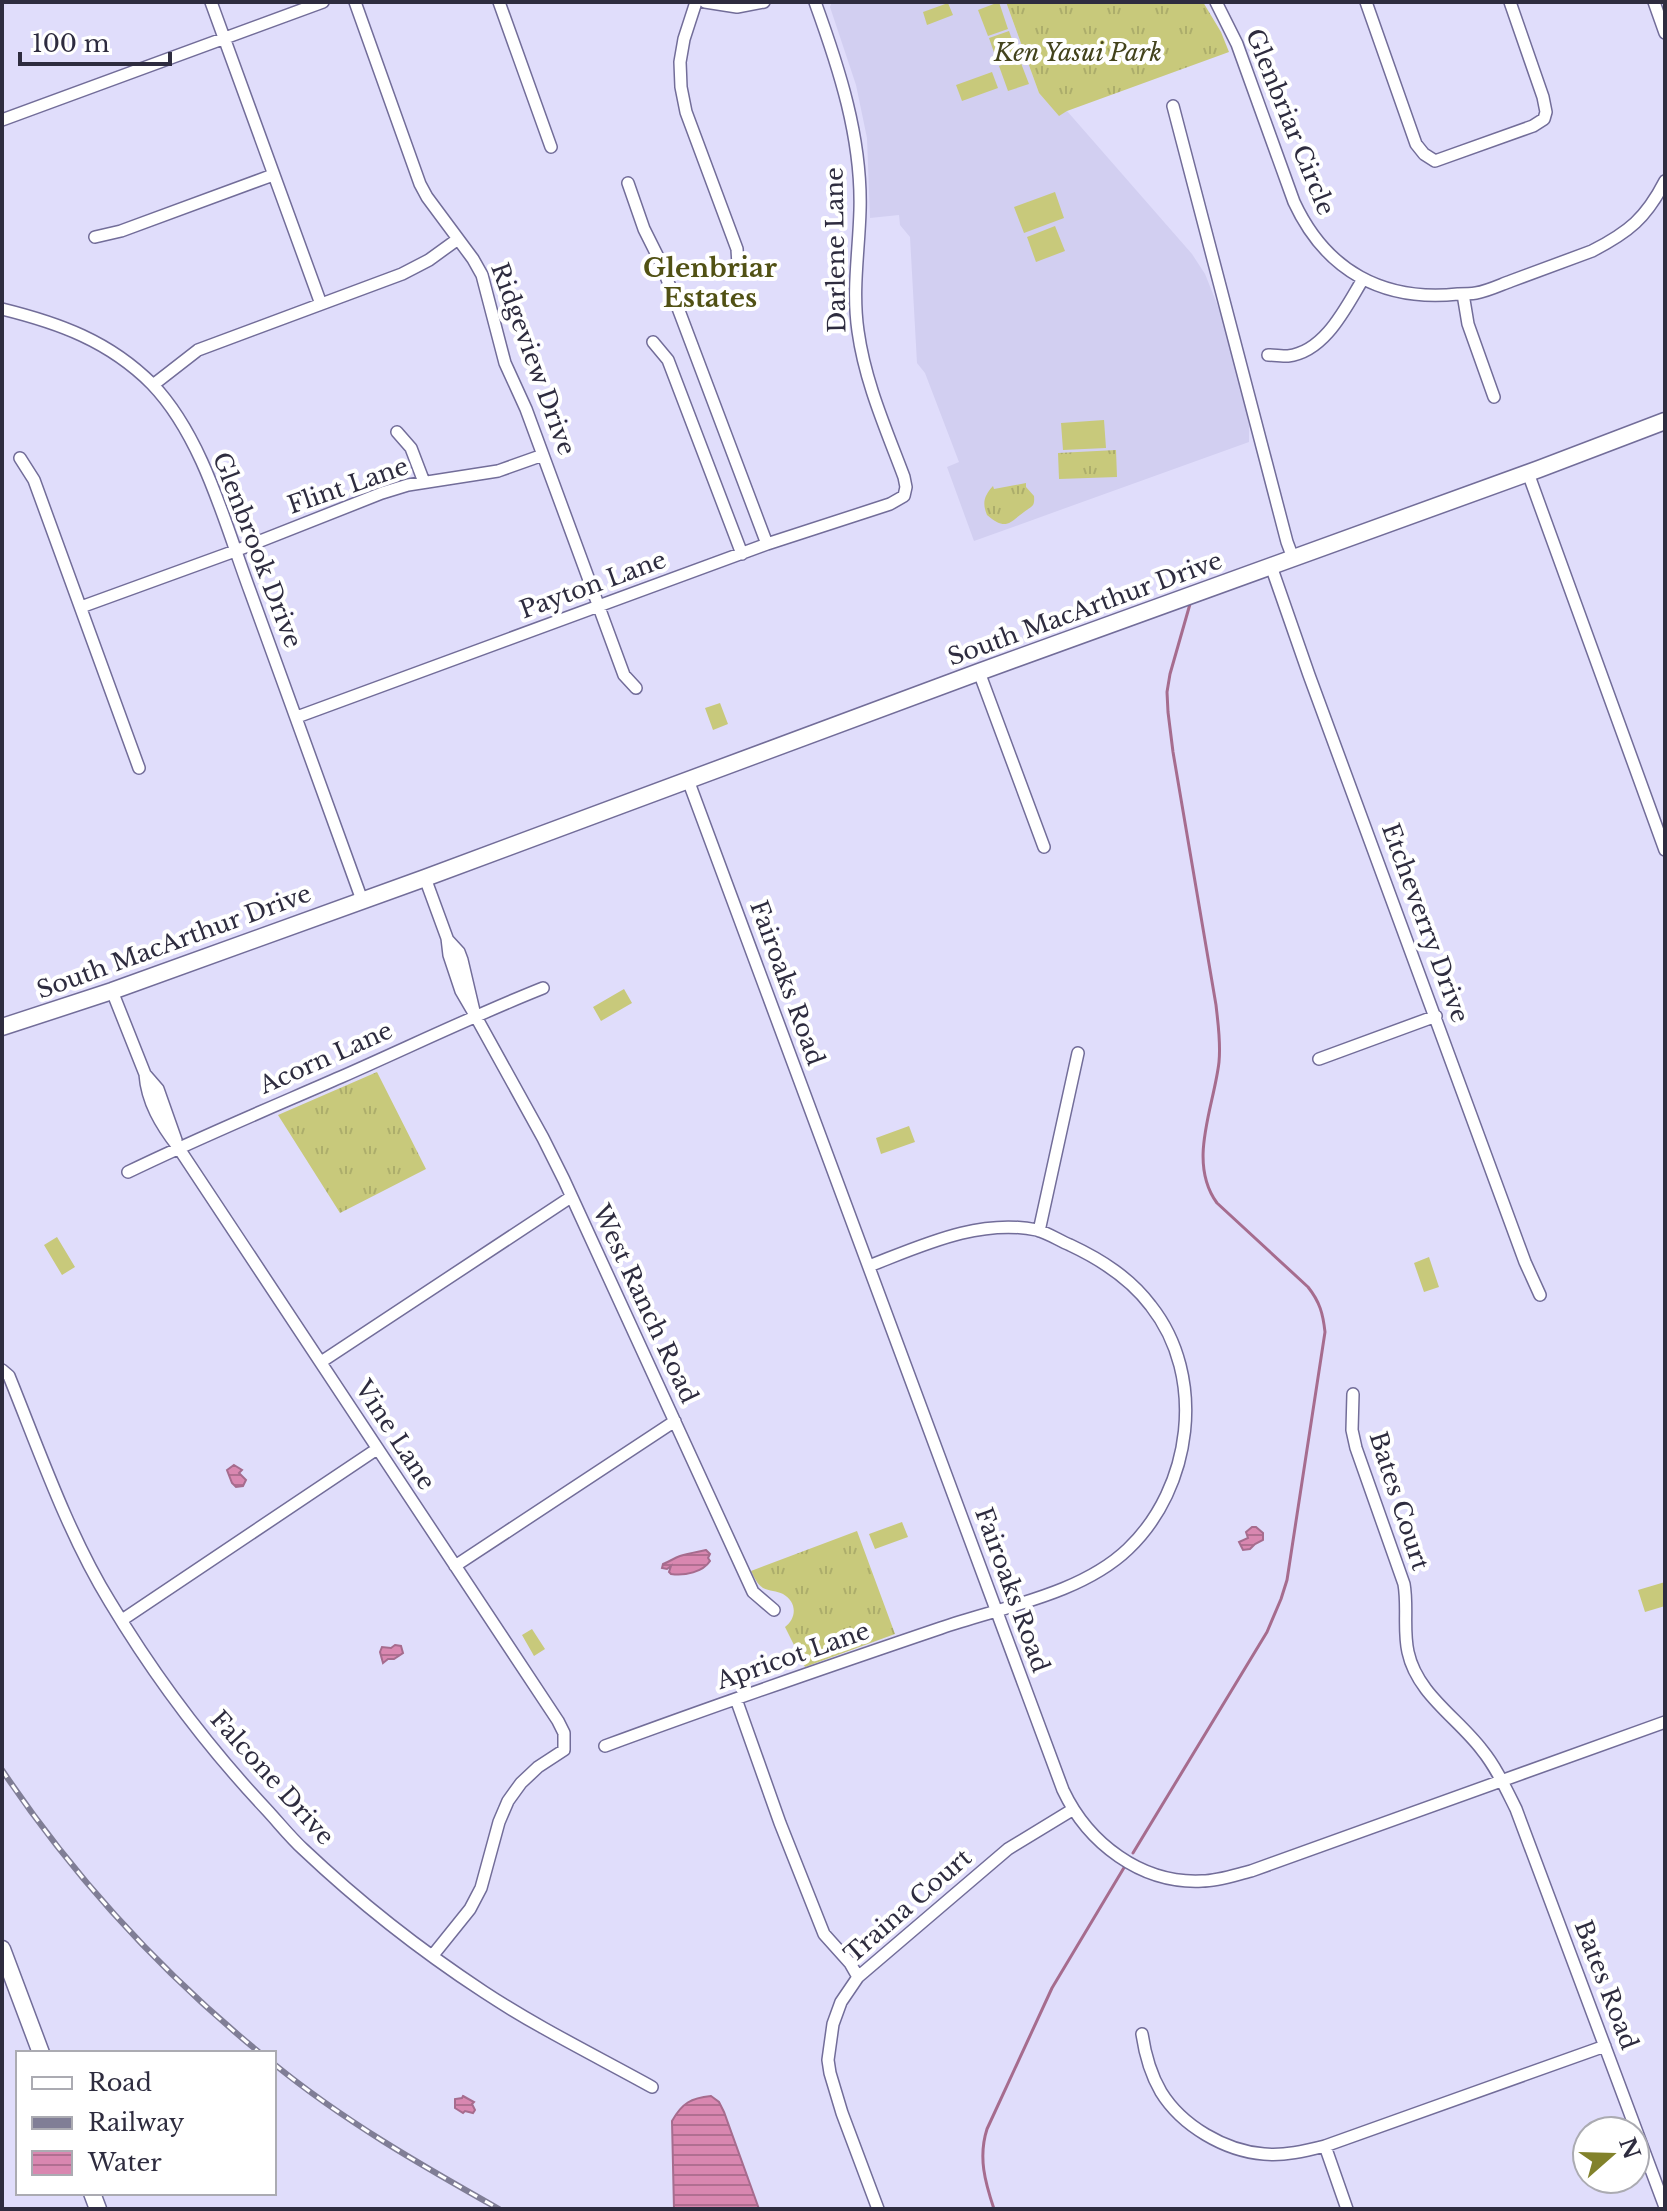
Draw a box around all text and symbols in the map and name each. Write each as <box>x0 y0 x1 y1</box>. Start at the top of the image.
scale bar <box>20 16 170 66</box>
street label: Glenbriar Circle <box>1240 24 1341 219</box>
text: 100 m <box>32 29 110 58</box>
park label: Ken Yasui Park <box>993 38 1162 67</box>
street label: Darlene Lane <box>820 167 851 333</box>
district label: Glenbriar Estates <box>643 252 777 314</box>
street label: Ridgeview Drive <box>485 259 582 459</box>
street label: Glenbrook Drive <box>207 448 308 652</box>
street label: Flint Lane <box>284 451 412 520</box>
street label: Payton Lane <box>516 545 670 624</box>
street label: South MacArthur Drive <box>944 545 1226 672</box>
street label: Etcheverry Drive <box>1376 819 1475 1027</box>
street label: South MacArthur Drive <box>33 878 315 1005</box>
street label: Fairoaks Road <box>744 896 831 1069</box>
street label: Acorn Lane <box>254 1015 397 1100</box>
street label: West Ranch Road <box>586 1199 704 1408</box>
street label: Vine Lane <box>349 1374 442 1495</box>
street label: Bates Court <box>1363 1428 1435 1574</box>
street label: Fairoaks Road <box>969 1503 1056 1676</box>
street label: Apricot Lane <box>712 1616 873 1696</box>
street label: Falcone Drive <box>205 1705 340 1851</box>
street label: Traina Court <box>838 1843 977 1969</box>
street label: Bates Road <box>1569 1916 1644 2054</box>
legend <box>16 2051 276 2195</box>
text: Road <box>88 2068 152 2097</box>
text: Railway <box>88 2108 185 2137</box>
north arrow <box>1571 2115 1651 2195</box>
text: N <box>1613 2134 1646 2163</box>
text: Water <box>87 2148 162 2177</box>

